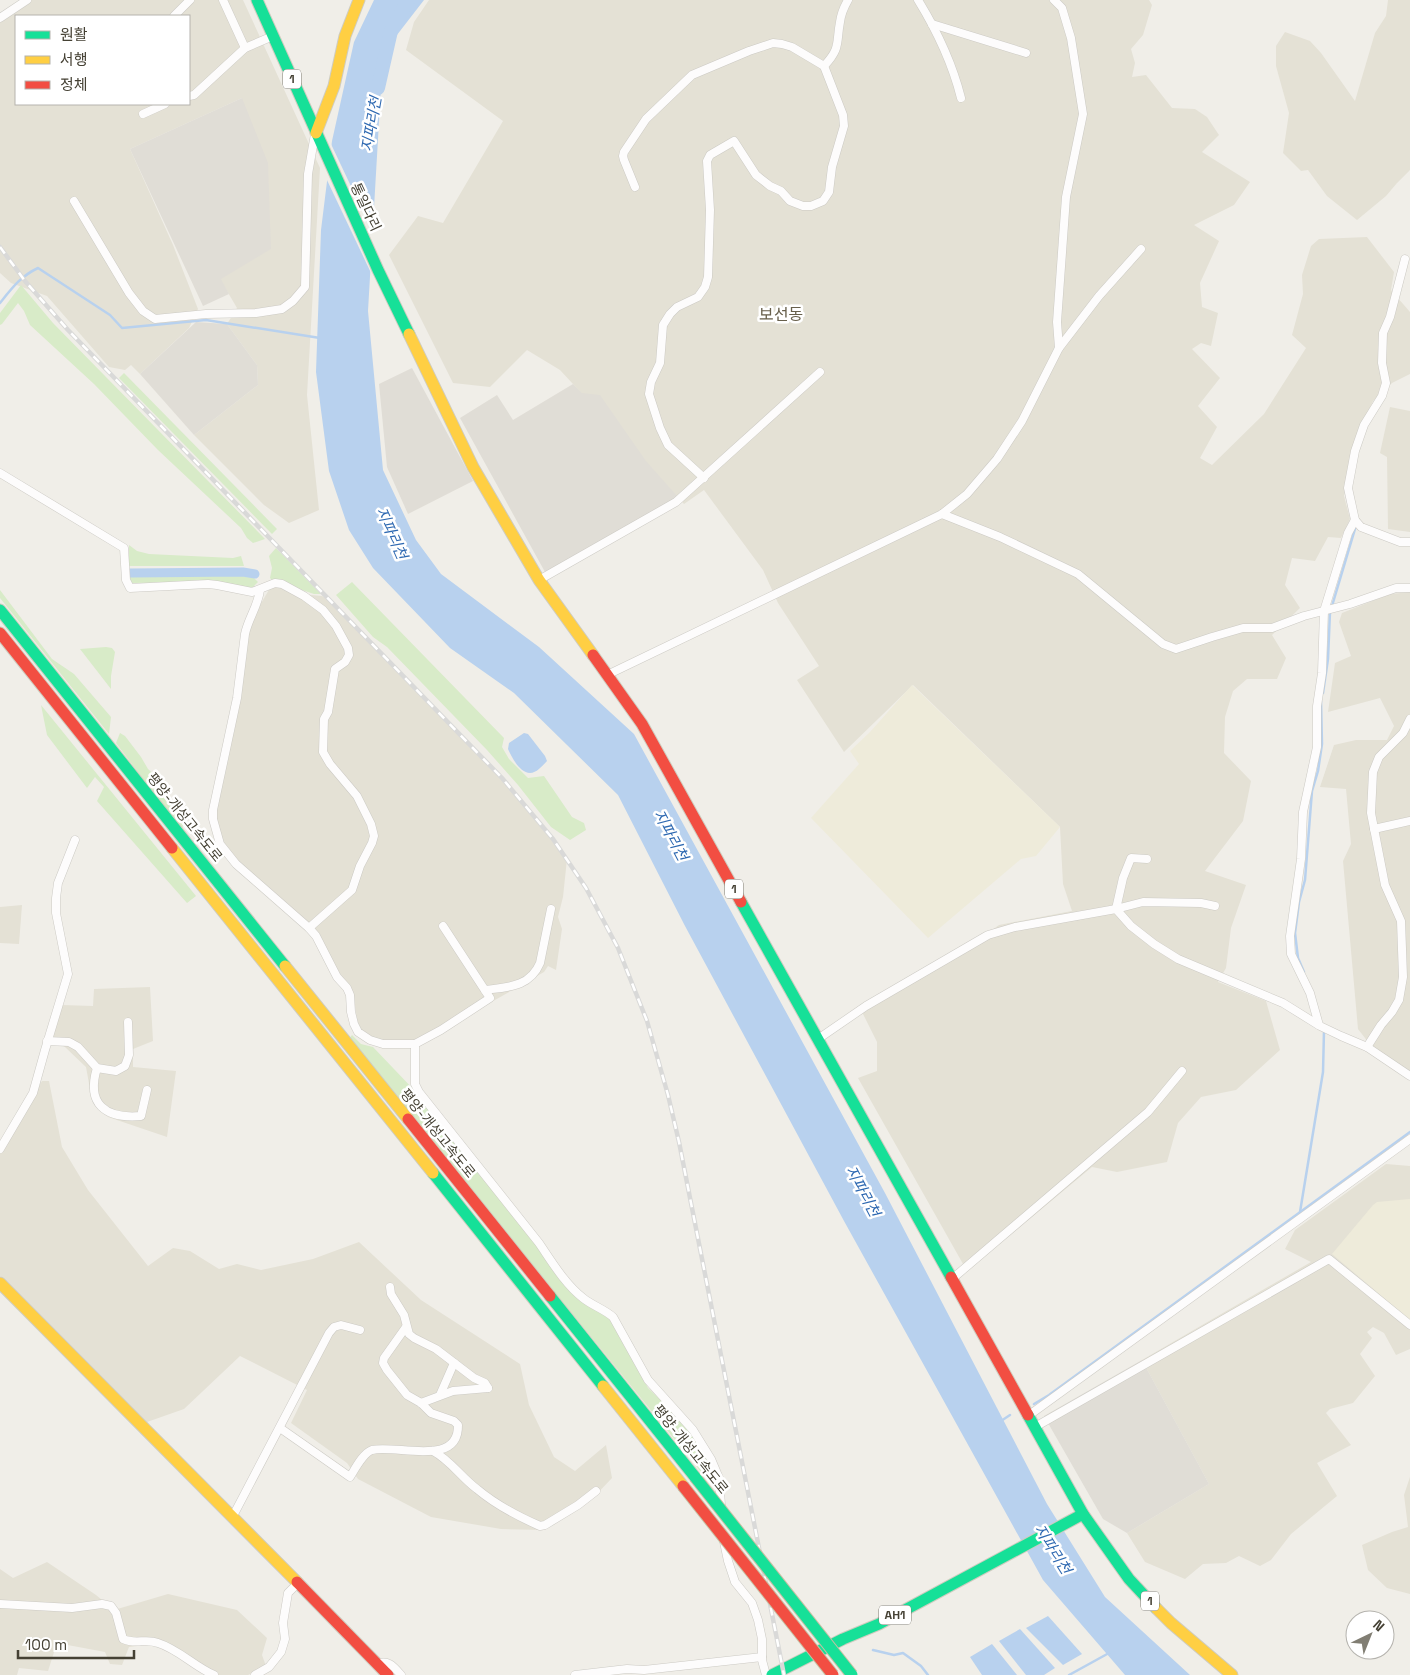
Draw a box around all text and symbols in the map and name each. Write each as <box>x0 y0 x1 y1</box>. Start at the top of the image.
legend <box>15 15 190 105</box>
text: 원활 <box>60 25 88 44</box>
text: 서행 <box>60 50 88 69</box>
road number: 1 <box>283 70 301 88</box>
text: 정체 <box>60 75 88 94</box>
water label: 지파리천 <box>357 93 386 153</box>
street label: 통일다리 <box>347 180 385 234</box>
district label: 보선동 <box>759 304 803 325</box>
water label: 지파리천 <box>372 504 413 564</box>
street label: 평양-개성고속도로 <box>144 769 226 865</box>
water label: 지파리천 <box>650 806 693 866</box>
road number: 1 <box>725 880 743 899</box>
street label: 평양-개성고속도로 <box>397 1085 479 1181</box>
water label: 지파리천 <box>842 1162 885 1222</box>
street label: 평양-개성고속도로 <box>650 1401 732 1497</box>
water label: 지파리천 <box>1030 1521 1077 1579</box>
road number: 1 <box>1141 1592 1159 1610</box>
road number: AH1 <box>879 1606 911 1624</box>
north arrow <box>1345 1610 1395 1660</box>
text: N <box>1369 1616 1388 1635</box>
scale bar <box>18 1628 134 1660</box>
text: 100 m <box>25 1635 67 1654</box>

